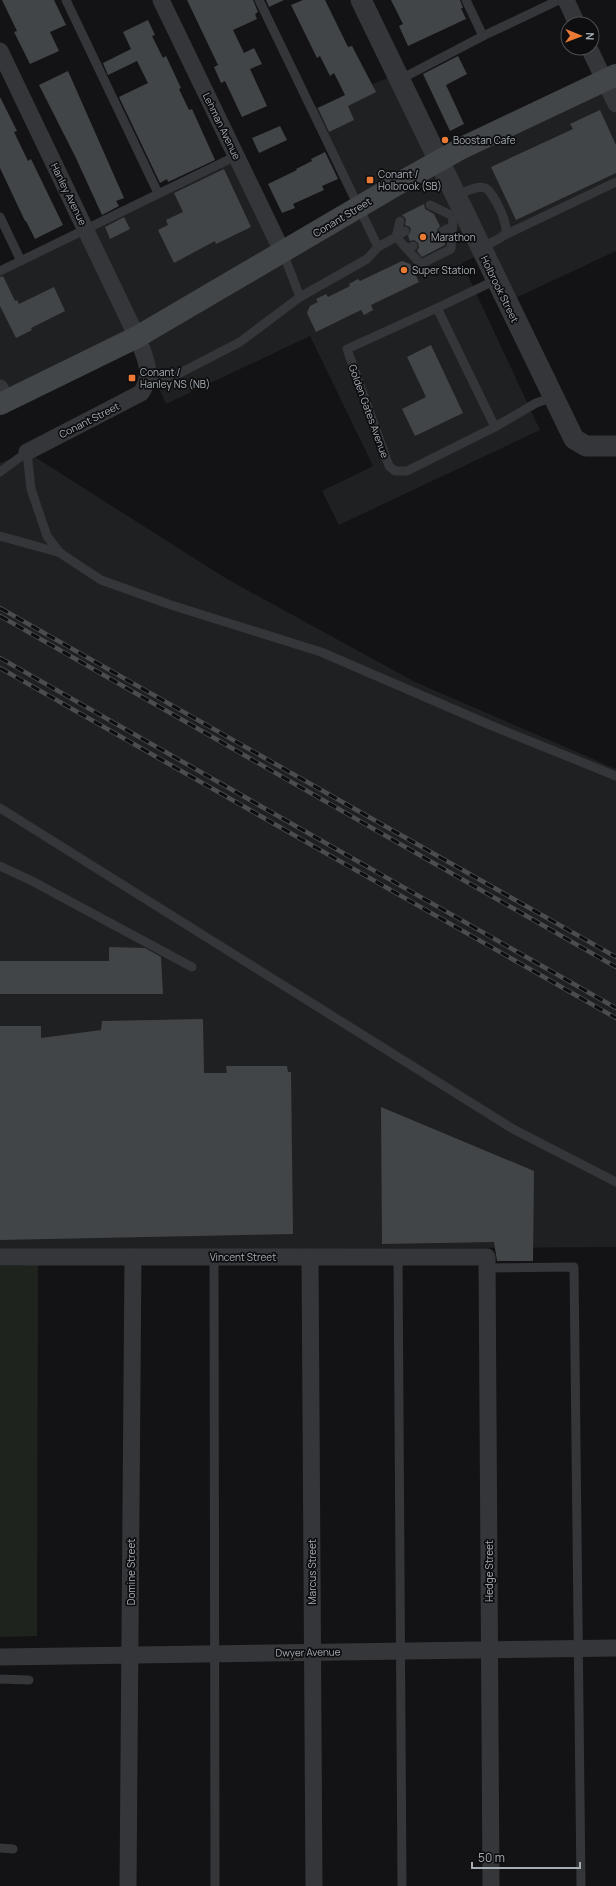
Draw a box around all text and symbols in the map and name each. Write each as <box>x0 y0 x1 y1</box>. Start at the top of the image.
north arrow <box>560 16 600 56</box>
text: N <box>583 32 598 40</box>
street label: Lehman Avenue <box>200 90 244 162</box>
place label: Boostan Cafe <box>453 133 516 147</box>
marker: Boostan Cafe <box>440 135 450 145</box>
street label: Hanley Avenue <box>48 160 90 228</box>
place label: Conant / Holbrook (SB) <box>378 167 442 193</box>
marker: Conant / Holbrook (SB) <box>365 175 375 185</box>
street label: Conant Street <box>310 194 374 240</box>
place label: Marathon <box>431 230 476 244</box>
marker: Marathon <box>418 232 428 242</box>
street label: Holbrook Street <box>478 253 522 325</box>
place label: Super Station <box>412 263 475 277</box>
marker: Super Station <box>399 265 409 275</box>
street label: Golden Gates Avenue <box>346 362 392 460</box>
place label: Conant / Hanley NS (NB) <box>140 365 210 391</box>
marker: Conant / Hanley NS (NB) <box>127 373 137 383</box>
street label: Conant Street <box>56 399 122 441</box>
street label: Vincent Street <box>210 1250 276 1264</box>
street label: Domine Street <box>124 1539 138 1605</box>
street label: Marcus Street <box>305 1539 319 1605</box>
street label: Hedge Street <box>482 1540 496 1602</box>
street label: Dwyer Avenue <box>275 1644 341 1660</box>
scale bar <box>472 1844 580 1870</box>
text: 50 m <box>478 1849 505 1866</box>

